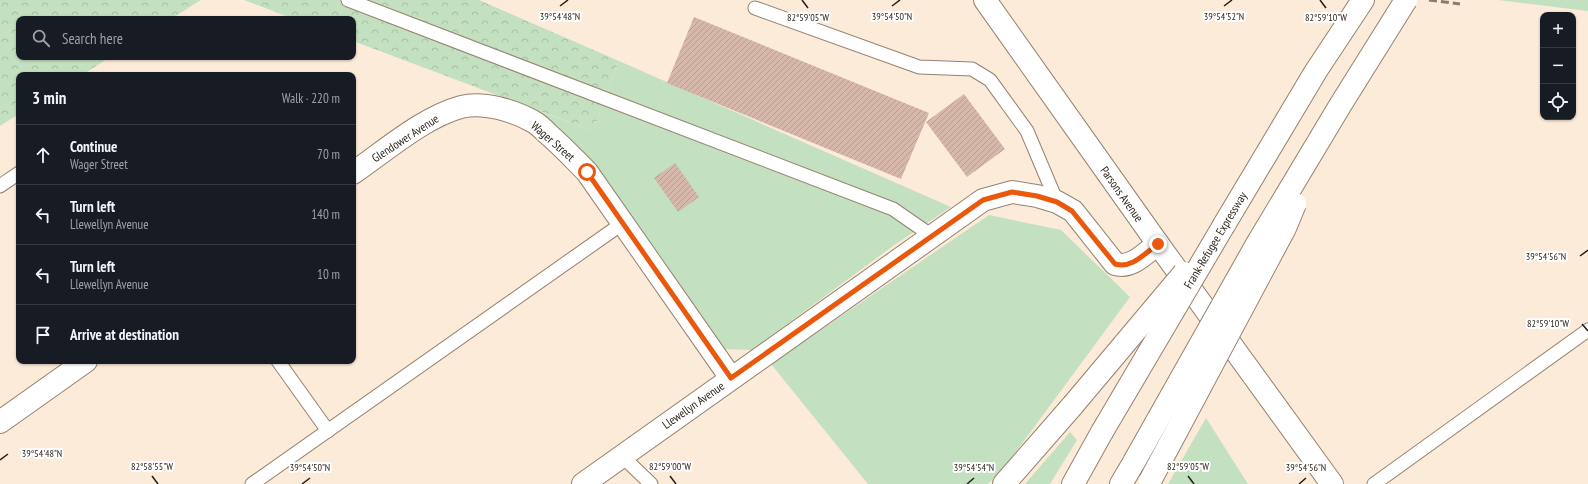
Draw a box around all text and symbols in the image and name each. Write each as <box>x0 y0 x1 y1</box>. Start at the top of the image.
text: 39°54'48"N <box>540 10 580 23</box>
text: 39°54'50"N <box>872 10 912 23</box>
text: 39°54'52"N <box>1204 10 1244 23</box>
text: 82°59'05"W <box>787 11 829 24</box>
text: 82°59'10"W <box>1305 11 1347 24</box>
map controls <box>1540 12 1576 120</box>
button: + <box>1540 12 1576 48</box>
search box <box>16 16 356 60</box>
icon: search <box>30 27 52 49</box>
text: Search here <box>62 29 123 48</box>
button: − <box>1540 48 1576 84</box>
button: locate <box>1540 84 1576 120</box>
text: 3 min <box>32 87 66 109</box>
text: Walk · 220 m <box>282 90 340 107</box>
street label: Glendower Avenue <box>369 111 441 165</box>
street label: Wager Street <box>528 118 579 165</box>
text: Continue <box>70 137 117 156</box>
icon: ahead <box>32 144 54 166</box>
text: 70 m <box>317 146 340 163</box>
text: Wager Street <box>70 156 128 173</box>
route start <box>578 163 596 181</box>
street label: Parsons Avenue <box>1097 163 1147 225</box>
street label: Frank-Refugee Expressway <box>1180 189 1250 291</box>
text: Turn left <box>70 197 115 216</box>
icon: left <box>32 204 54 226</box>
text: 140 m <box>311 206 340 223</box>
text: Llewellyn Avenue <box>70 216 149 233</box>
route end <box>1149 235 1167 253</box>
text: 39°54'56"N <box>1526 250 1566 263</box>
text: Turn left <box>70 257 115 276</box>
icon: left <box>32 264 54 286</box>
text: 10 m <box>317 266 340 283</box>
text: Llewellyn Avenue <box>70 276 149 293</box>
text: 82°59'10"W <box>1527 317 1569 330</box>
icon: arrive <box>32 324 54 346</box>
text: Arrive at destination <box>70 325 179 344</box>
street label: Llewellyn Avenue <box>659 378 727 432</box>
text: 39°54'48"N <box>22 447 62 460</box>
text: 82°58'55"W <box>131 460 173 473</box>
text: 82°59'00"W <box>649 460 691 473</box>
text: 82°59'05"W <box>1167 460 1209 473</box>
text: 39°54'50"N <box>290 461 330 474</box>
text: 39°54'54"N <box>954 461 994 474</box>
text: 39°54'56"N <box>1286 461 1326 474</box>

